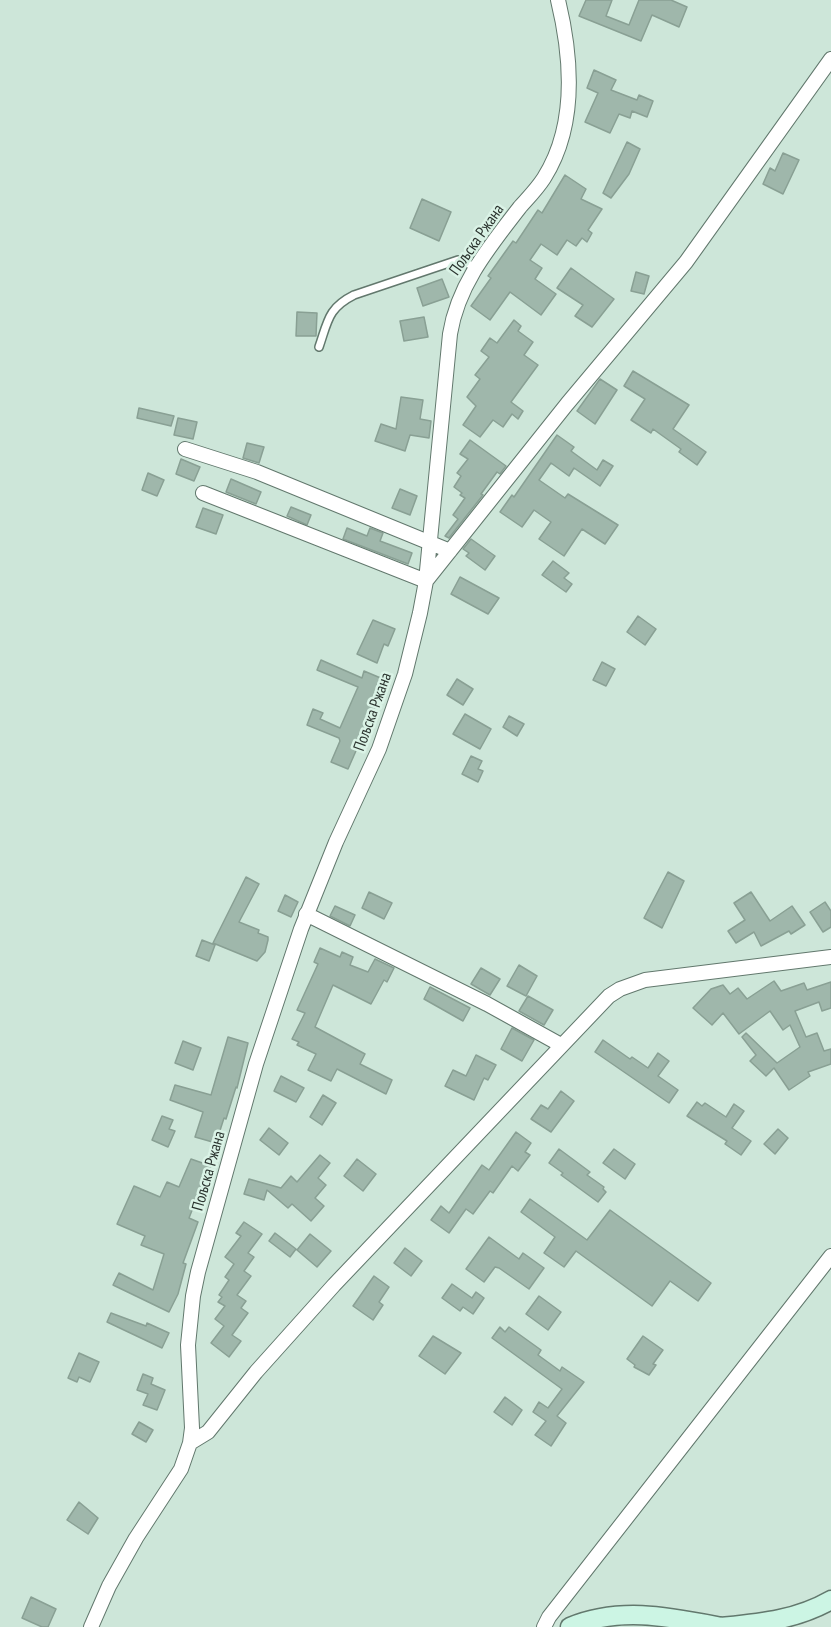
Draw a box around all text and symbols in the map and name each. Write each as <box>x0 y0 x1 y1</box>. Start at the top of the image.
street label: Пољска Ржана <box>446 201 508 279</box>
street label: Пољска Ржана <box>350 670 396 754</box>
street label: Пољска Ржана <box>188 1129 230 1213</box>

